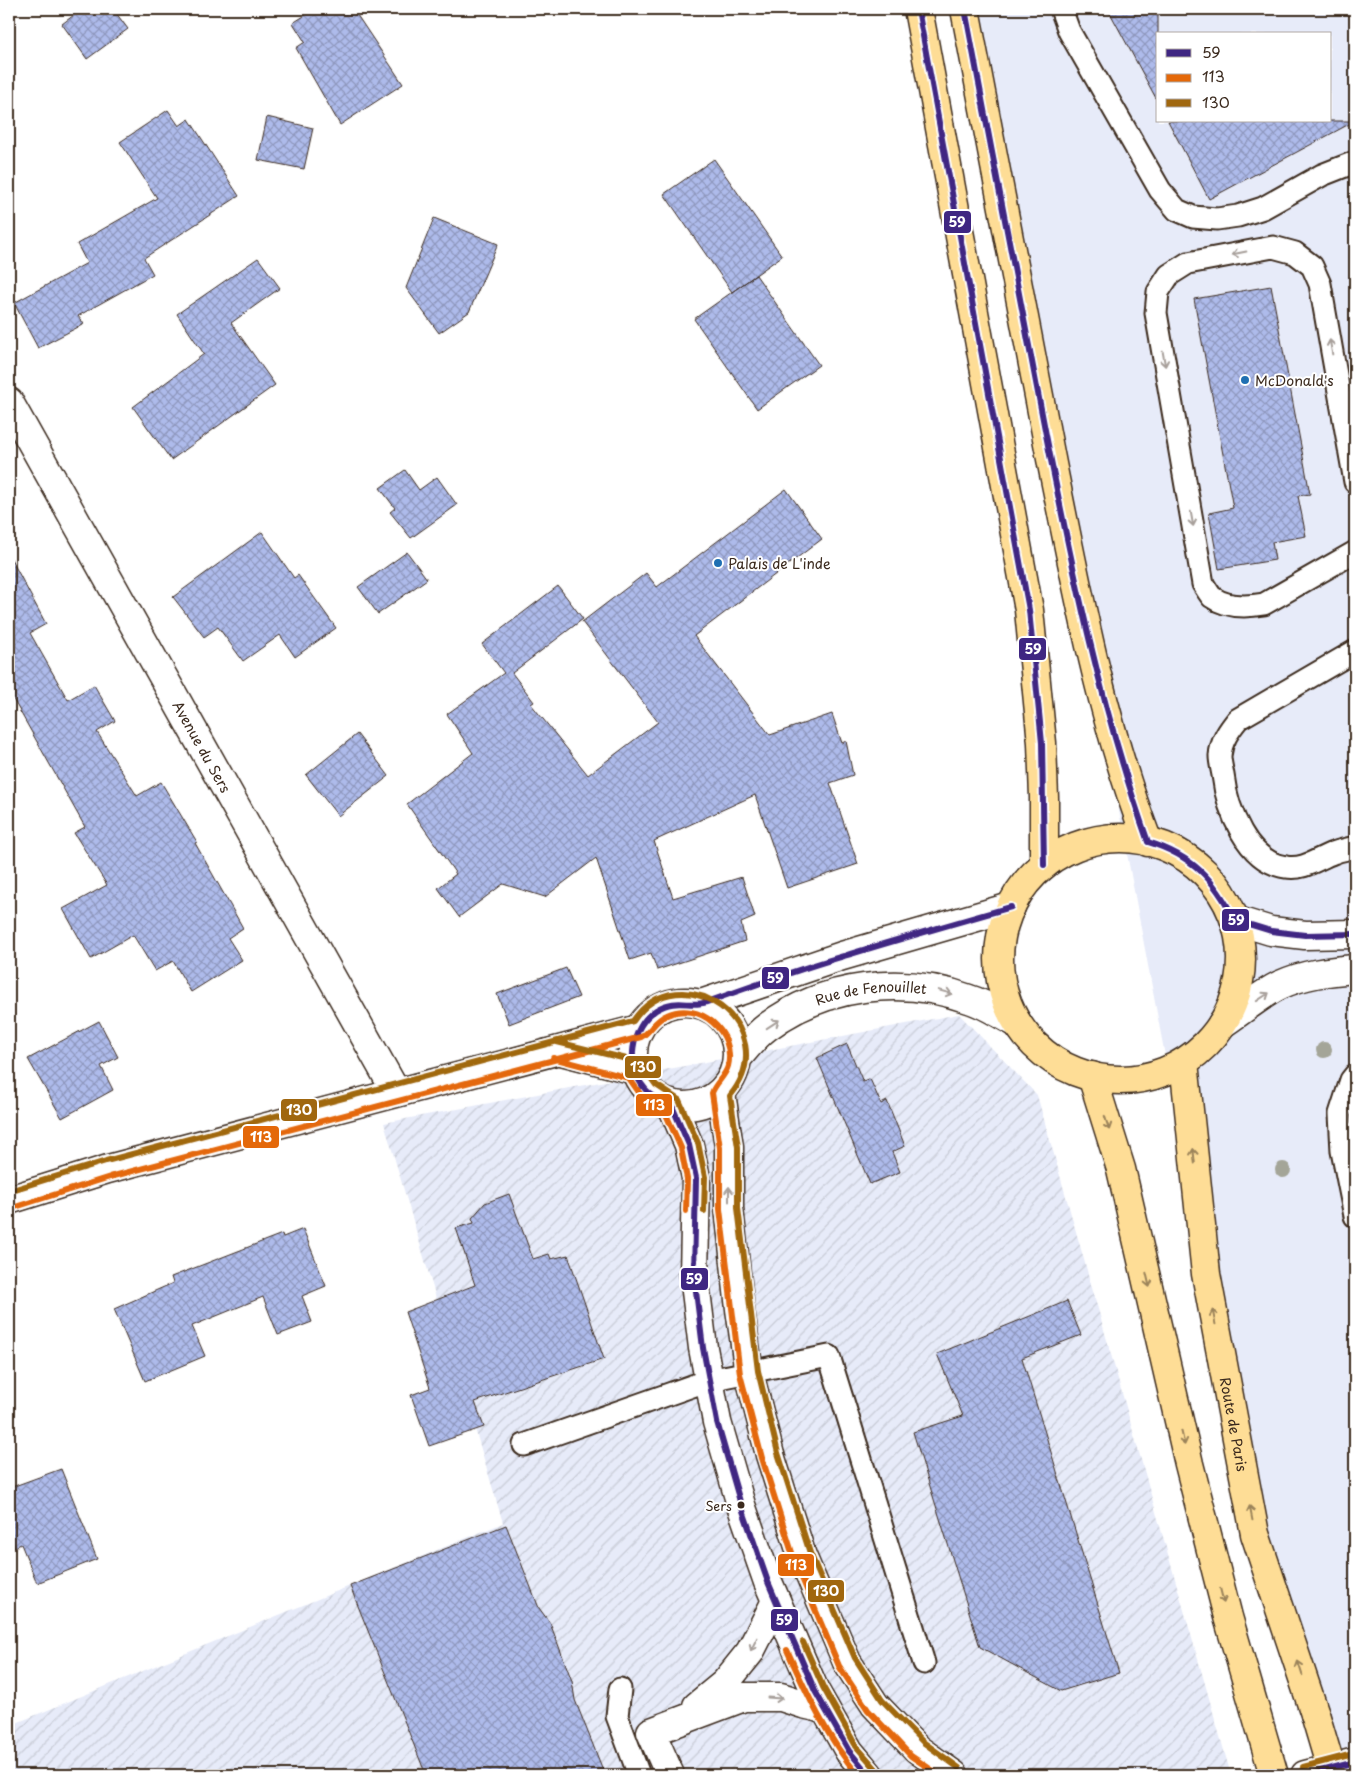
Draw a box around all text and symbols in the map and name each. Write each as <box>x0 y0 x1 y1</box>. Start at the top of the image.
legend <box>1156 32 1332 122</box>
text: 59 <box>1202 40 1221 63</box>
text: 113 <box>1202 64 1225 87</box>
text: 130 <box>1202 90 1230 113</box>
line badge: 59 <box>943 210 972 234</box>
text: 59 <box>948 211 966 232</box>
one-way arrow <box>1232 249 1248 259</box>
one-way arrow <box>1326 340 1336 356</box>
one-way arrow <box>1160 351 1170 367</box>
place label: McDonald's <box>1255 370 1334 391</box>
marker: McDonald's <box>1239 374 1251 386</box>
one-way arrow <box>1187 511 1197 527</box>
place label: Palais de L'inde <box>728 553 831 574</box>
marker: Palais de L'inde <box>712 557 724 569</box>
line badge: 59 <box>1018 637 1047 661</box>
text: 59 <box>1024 638 1042 659</box>
street label: Avenue du Sers <box>168 697 236 796</box>
line badge: 59 <box>1221 908 1250 932</box>
text: 59 <box>1227 909 1245 930</box>
line badge: 59 <box>761 966 790 990</box>
text: 59 <box>766 967 784 988</box>
street label: Rue de Fenouillet <box>812 975 929 1010</box>
one-way arrow <box>936 988 952 997</box>
one-way arrow <box>1255 992 1269 1002</box>
one-way arrow <box>766 1018 780 1029</box>
line badge: 130 <box>624 1055 662 1079</box>
text: 130 <box>630 1056 656 1077</box>
line badge: 113 <box>635 1093 673 1117</box>
text: 113 <box>643 1094 665 1115</box>
line badge: 130 <box>280 1098 318 1122</box>
text: 130 <box>286 1099 312 1120</box>
one-way arrow <box>1102 1114 1112 1130</box>
line badge: 113 <box>242 1125 280 1149</box>
text: 113 <box>250 1126 272 1147</box>
one-way arrow <box>1189 1148 1199 1164</box>
one-way arrow <box>724 1186 734 1202</box>
line badge: 59 <box>680 1267 709 1291</box>
text: 59 <box>685 1268 703 1289</box>
one-way arrow <box>1144 1271 1153 1287</box>
one-way arrow <box>1209 1309 1219 1325</box>
street label: Route de Paris <box>1215 1375 1253 1473</box>
one-way arrow <box>1179 1430 1189 1446</box>
place label: Sers <box>705 1496 732 1515</box>
marker: Sers <box>736 1500 746 1510</box>
one-way arrow <box>1246 1505 1255 1521</box>
line badge: 113 <box>777 1553 815 1577</box>
text: 113 <box>785 1554 807 1575</box>
line badge: 130 <box>807 1579 845 1603</box>
text: 130 <box>813 1580 839 1601</box>
one-way arrow <box>1218 1588 1227 1604</box>
line badge: 59 <box>770 1608 799 1632</box>
text: 59 <box>775 1609 793 1630</box>
one-way arrow <box>749 1636 758 1651</box>
one-way arrow <box>1294 1660 1304 1676</box>
one-way arrow <box>767 1693 783 1702</box>

